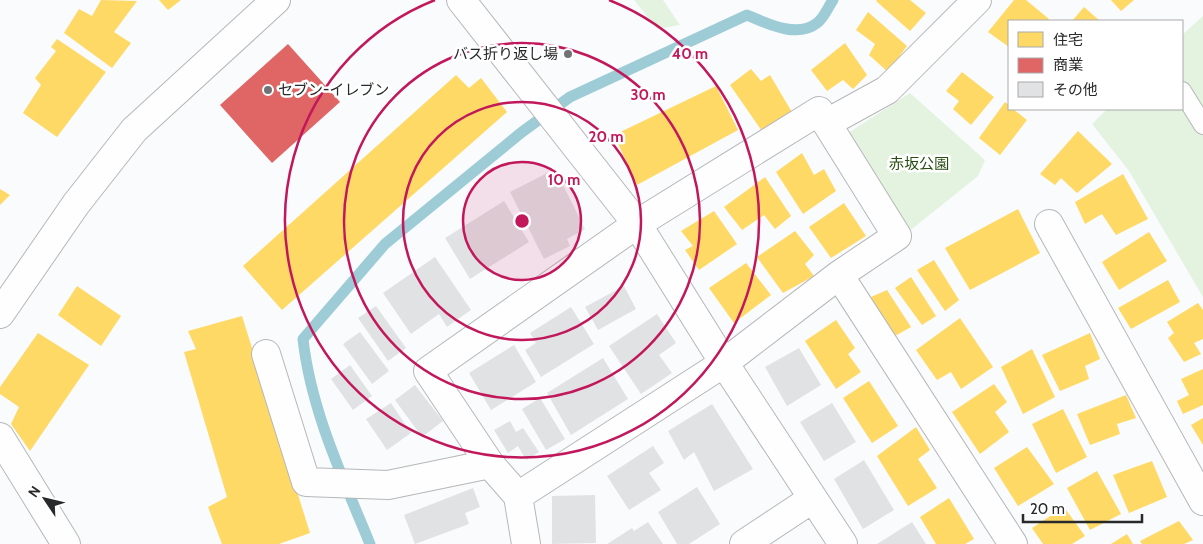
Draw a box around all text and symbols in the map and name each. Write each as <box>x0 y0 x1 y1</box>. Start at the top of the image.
legend <box>1008 20 1183 110</box>
text: 住宅 <box>1053 31 1083 49</box>
place label: バス折り返し場 <box>453 45 558 63</box>
text: 40 m <box>672 45 708 63</box>
marker: バス折り返し場 <box>562 48 574 60</box>
text: 商業 <box>1053 56 1083 74</box>
place label: セブン-イレブン <box>278 81 389 99</box>
text: その他 <box>1053 81 1098 99</box>
marker: セブン-イレブン <box>262 84 274 96</box>
text: 30 m <box>630 86 666 104</box>
text: 20 m <box>589 128 623 146</box>
park label: 赤坂公園 <box>889 155 949 173</box>
text: 10 m <box>548 171 580 189</box>
centre of rings <box>513 212 531 230</box>
north arrow <box>20 474 70 524</box>
text: N <box>24 482 45 501</box>
scale bar <box>1023 492 1142 524</box>
text: 20 m <box>1030 500 1065 518</box>

